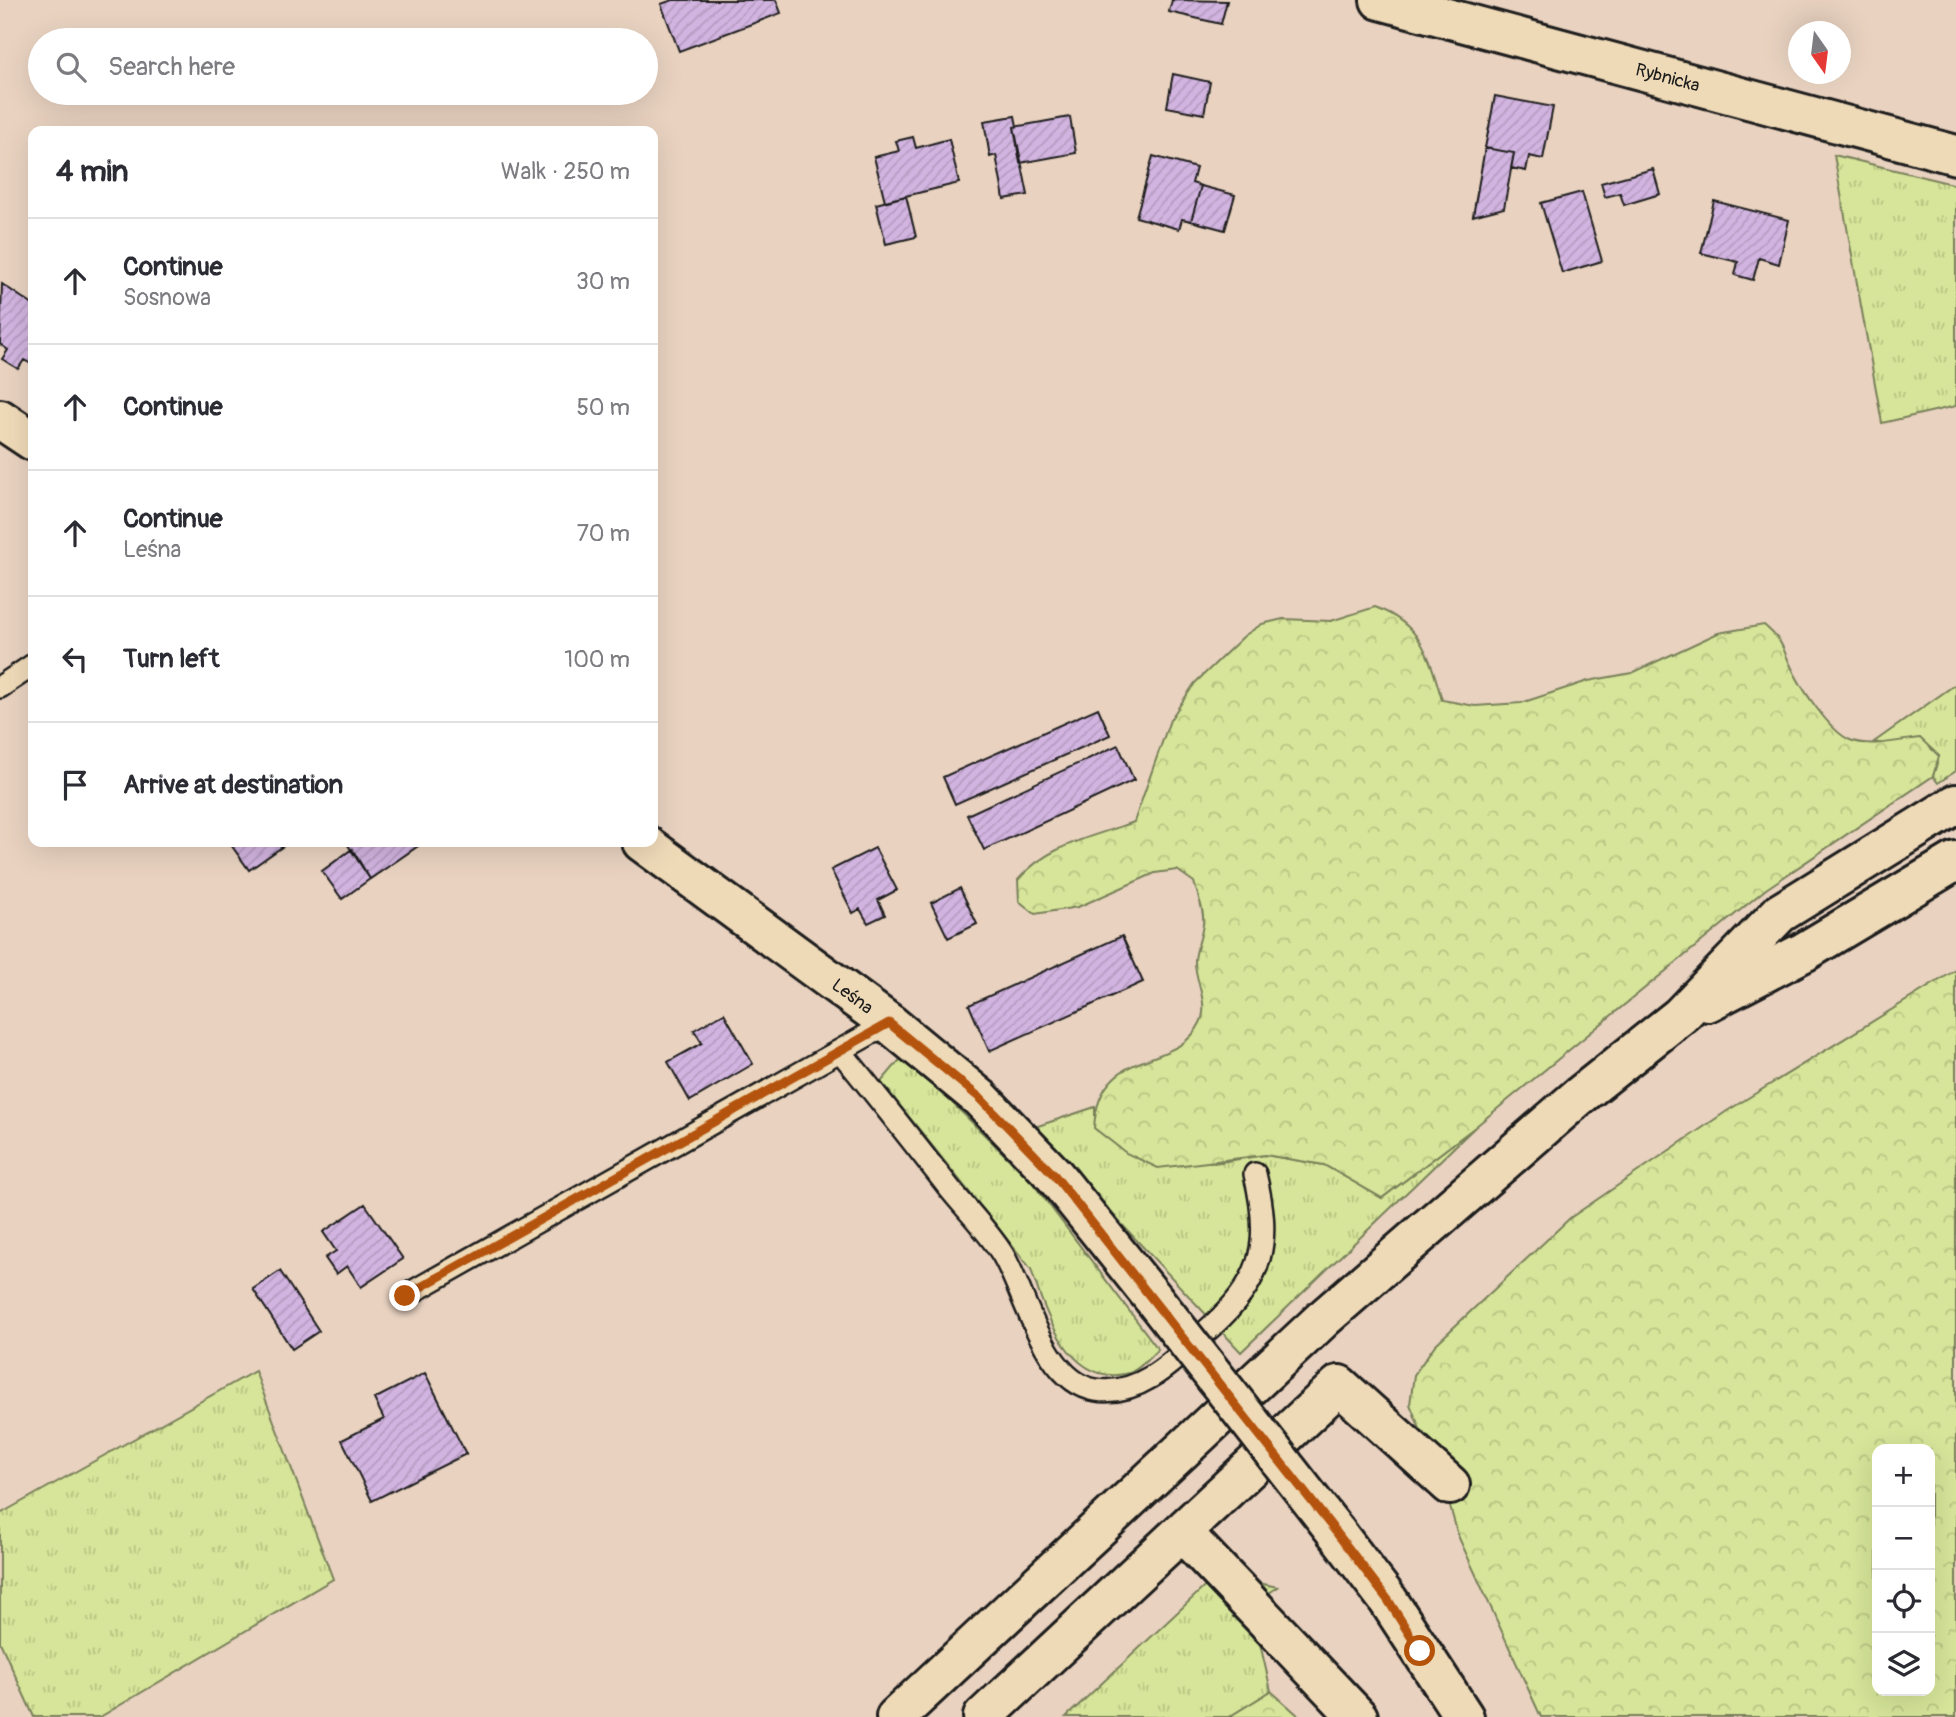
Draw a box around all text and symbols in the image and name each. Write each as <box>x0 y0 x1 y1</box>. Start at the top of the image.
north arrow <box>1788 21 1851 84</box>
search box <box>28 28 658 105</box>
icon: search <box>52 48 90 86</box>
text: Search here <box>108 51 235 83</box>
street label: Rybnicka <box>1633 58 1702 97</box>
text: 4 min <box>56 153 129 190</box>
text: Walk · 250 m <box>501 157 630 186</box>
text: Continue <box>123 251 223 283</box>
icon: ahead <box>56 262 94 300</box>
text: 30 m <box>576 267 630 296</box>
text: Sosnowa <box>123 283 211 312</box>
icon: ahead <box>56 388 94 426</box>
text: Continue <box>123 391 223 423</box>
text: 50 m <box>576 393 630 422</box>
text: Continue <box>123 503 223 535</box>
icon: ahead <box>56 514 94 552</box>
text: 70 m <box>577 519 630 548</box>
text: Leśna <box>123 535 181 564</box>
icon: left <box>56 640 94 678</box>
text: Turn left <box>123 643 219 675</box>
text: 100 m <box>564 645 630 674</box>
icon: arrive <box>56 766 94 804</box>
text: Arrive at destination <box>123 769 343 801</box>
street label: Leśna <box>827 974 878 1019</box>
route end <box>389 1280 420 1311</box>
map controls <box>1872 1444 1935 1696</box>
button: + <box>1872 1444 1935 1507</box>
button: − <box>1872 1507 1935 1570</box>
button: locate <box>1872 1570 1935 1633</box>
button: layers <box>1872 1633 1935 1696</box>
route start <box>1404 1635 1435 1666</box>

